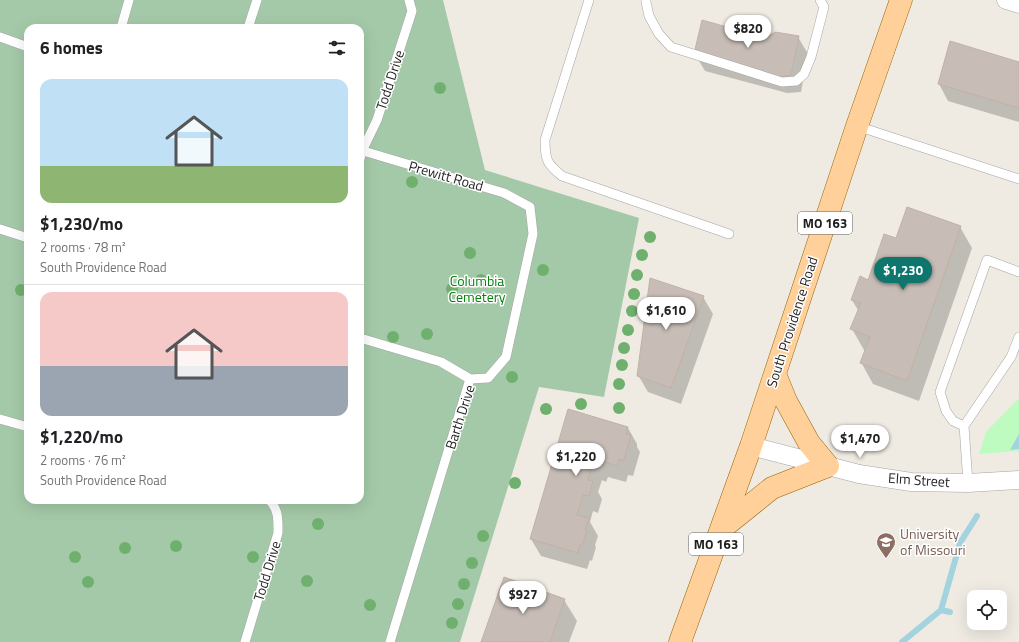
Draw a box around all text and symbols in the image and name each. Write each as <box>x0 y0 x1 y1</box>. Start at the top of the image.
pin: $820 <box>724 15 772 49</box>
text: $820 <box>733 18 763 38</box>
text: 6 homes <box>40 35 103 61</box>
icon: filters <box>326 37 348 59</box>
street label: Todd Drive <box>370 47 409 113</box>
icon: home <box>158 105 230 177</box>
street label: Prewitt Road <box>406 155 486 196</box>
text: $1,230/mo <box>40 211 123 237</box>
road number: MO 163 <box>798 212 852 234</box>
text: 2 rooms · 78 m² <box>40 237 126 257</box>
street label: South Providence Road <box>760 254 823 390</box>
text: South Providence Road <box>40 257 167 277</box>
pin: $1,230 <box>870 257 936 291</box>
text: $1,230 <box>883 260 923 280</box>
park label: Columbia Cemetery <box>449 270 506 307</box>
pin: $1,610 <box>633 297 699 331</box>
text: $1,610 <box>646 300 686 320</box>
icon: home <box>158 318 230 390</box>
street label: Barth Drive <box>439 382 480 452</box>
text: $1,220/mo <box>40 424 123 450</box>
pin: $1,470 <box>827 425 893 459</box>
text: $1,470 <box>840 428 880 448</box>
pin: $1,220 <box>543 443 609 477</box>
text: $1,220 <box>556 446 596 466</box>
text: 2 rooms · 76 m² <box>40 450 126 470</box>
street label: Elm Street <box>887 467 951 492</box>
text: South Providence Road <box>40 470 167 490</box>
place label: University of Missouri <box>900 523 966 560</box>
school or university icon: University of Missouri <box>875 531 897 559</box>
road number: MO 163 <box>689 533 743 555</box>
street label: Todd Drive <box>247 538 286 604</box>
pin: $927 <box>499 581 547 615</box>
text: $927 <box>508 584 538 604</box>
map controls <box>967 590 1007 630</box>
button: locate <box>967 590 1007 630</box>

